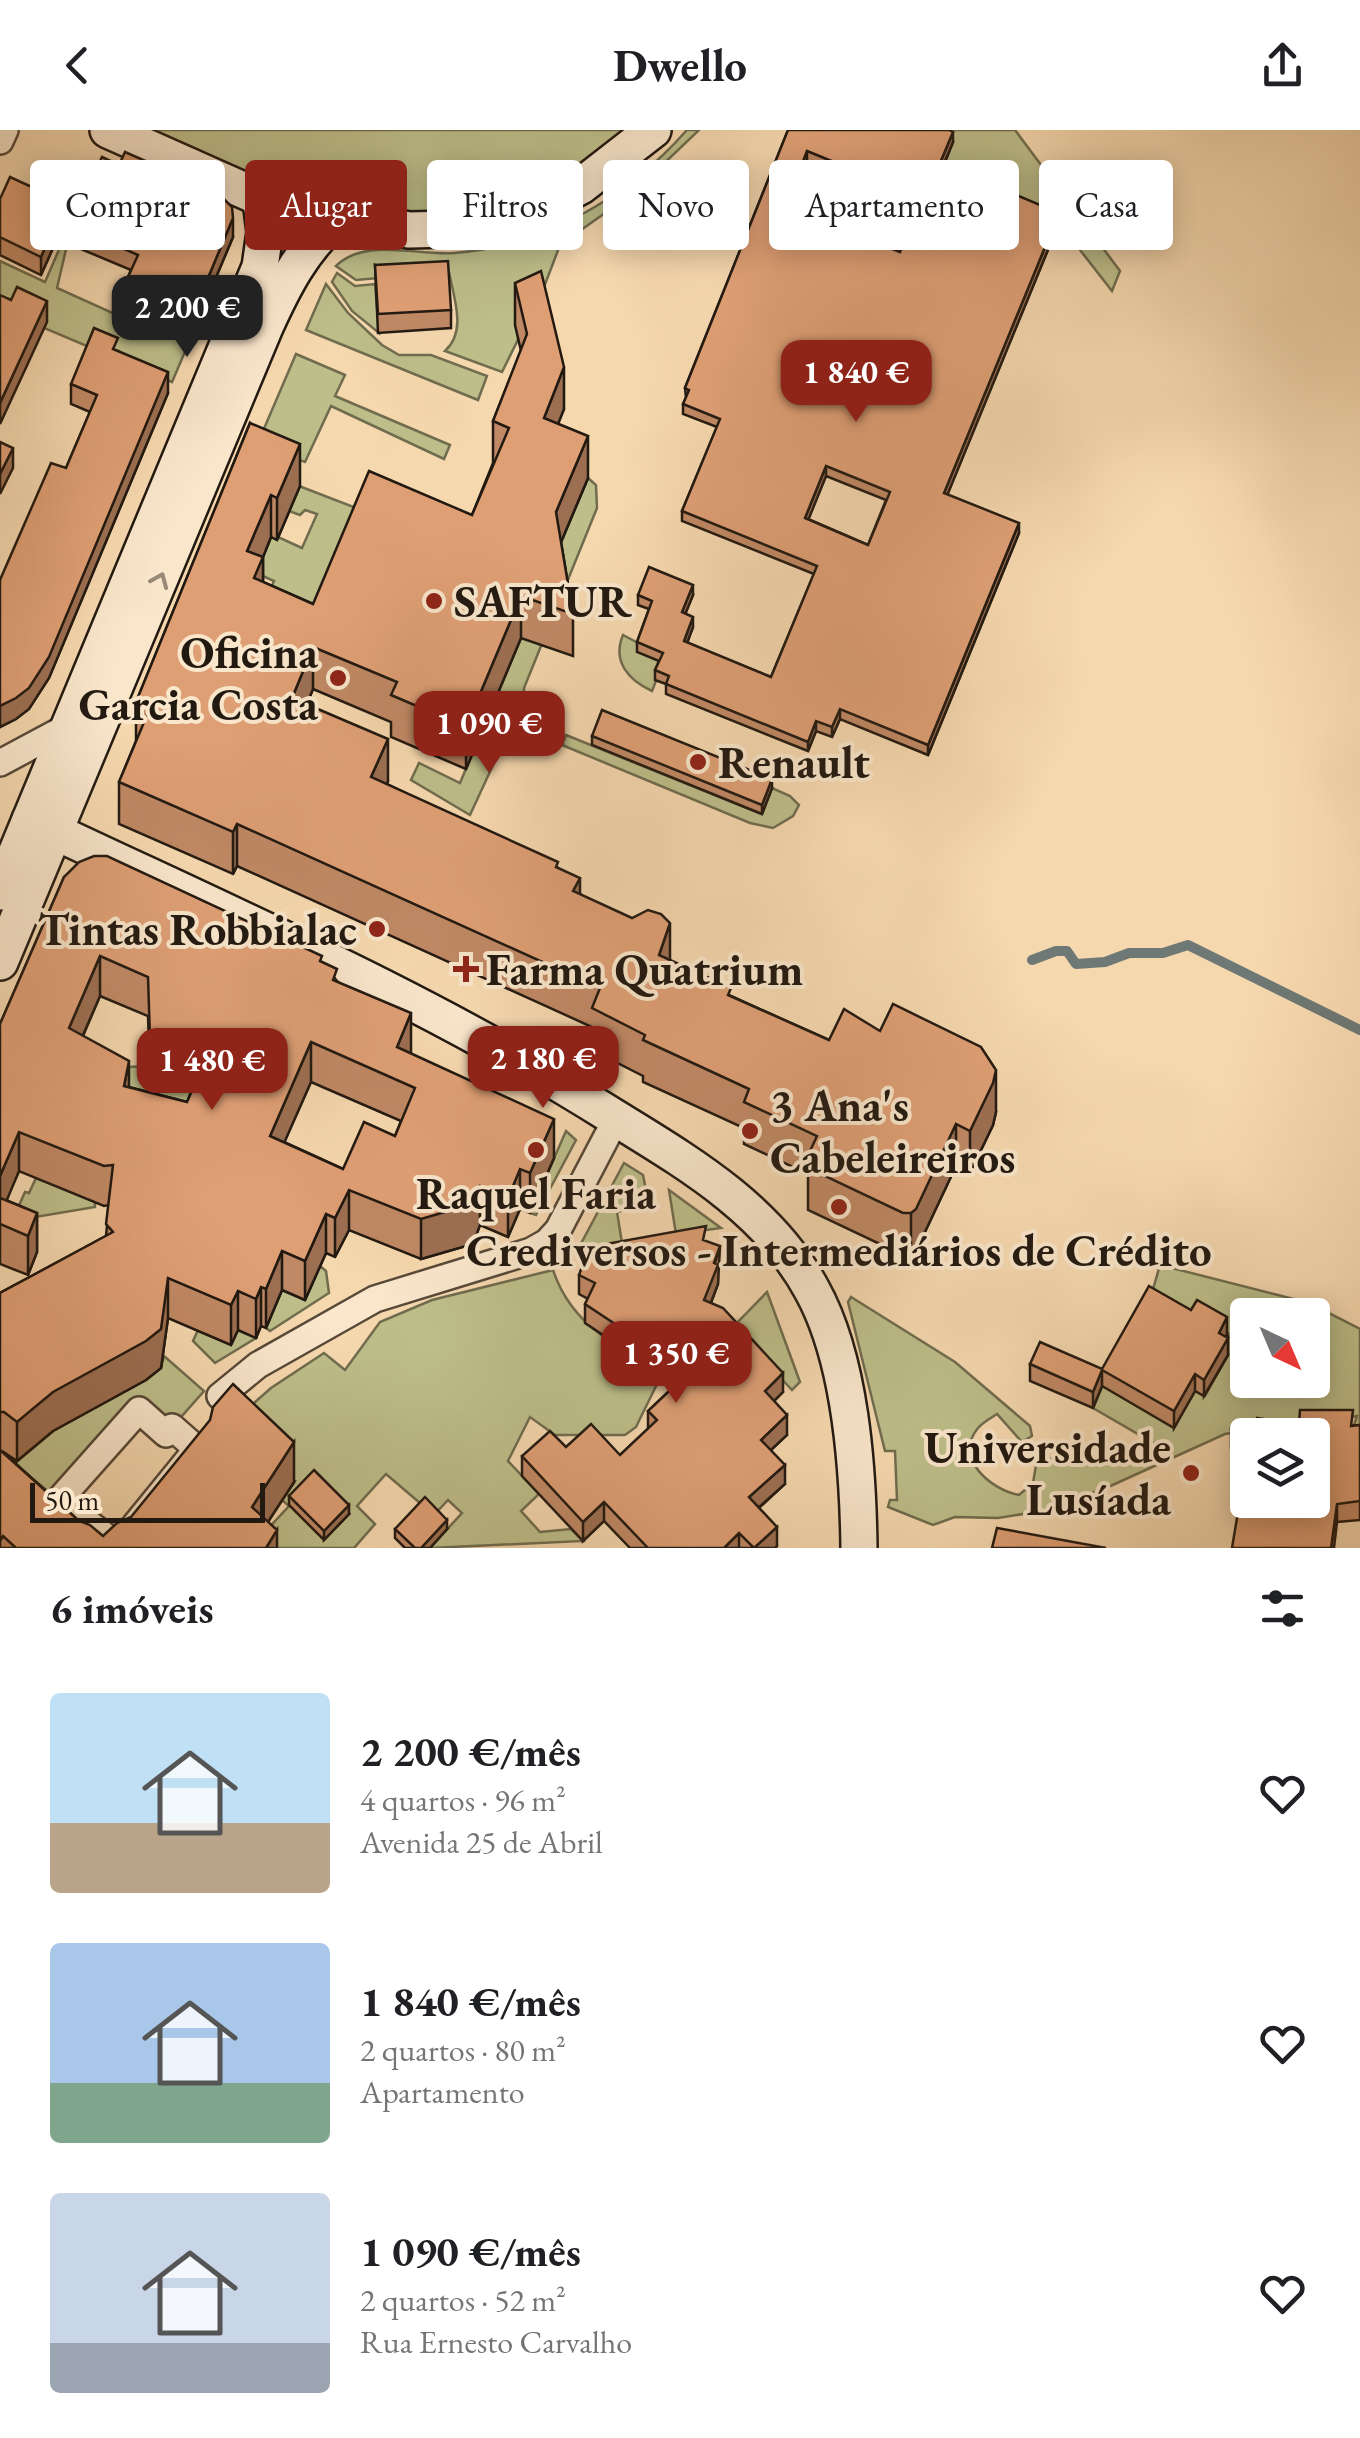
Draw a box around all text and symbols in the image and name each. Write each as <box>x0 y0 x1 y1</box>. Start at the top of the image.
text: Dwello <box>613 36 747 94</box>
icon: back <box>50 38 105 93</box>
icon: share <box>1255 38 1310 93</box>
chip: Comprar <box>30 160 225 250</box>
chip: Alugar <box>245 160 407 250</box>
chip: Filtros <box>427 160 583 250</box>
chip: Novo <box>603 160 749 250</box>
chip: Apartamento <box>769 160 1019 250</box>
chip: Casa <box>1039 160 1173 250</box>
pin: 2 200 € <box>95 275 279 360</box>
text: 2 200 € <box>134 286 240 328</box>
pin: 1 840 € <box>764 340 948 425</box>
text: 1 840 € <box>803 351 909 393</box>
one-way arrow <box>148 572 168 590</box>
place label: SAFTUR <box>454 572 632 630</box>
marker: SAFTUR <box>423 590 445 612</box>
place label: Oficina Garcia Costa <box>78 623 318 733</box>
marker: Oficina Garcia Costa <box>327 667 349 689</box>
pin: 1 090 € <box>397 691 581 776</box>
text: 1 090 € <box>436 702 542 744</box>
place label: Renault <box>718 733 870 791</box>
marker: Renault <box>687 751 709 773</box>
place label: Tintas Robbialac <box>38 900 357 958</box>
marker: Tintas Robbialac <box>366 918 388 940</box>
place label: Farma Quatrium <box>486 940 803 998</box>
marker: Farma Quatrium <box>455 958 477 980</box>
pin: 2 180 € <box>451 1026 635 1111</box>
pin: 1 480 € <box>120 1028 304 1113</box>
text: 2 180 € <box>490 1037 596 1079</box>
text: 1 480 € <box>159 1039 265 1081</box>
place label: 3 Ana's Cabeleireiros <box>770 1076 1015 1186</box>
marker: 3 Ana's Cabeleireiros <box>739 1120 761 1142</box>
marker: Raquel Faria <box>525 1139 547 1161</box>
place label: Raquel Faria <box>416 1164 656 1222</box>
marker: Crediversos - Intermediários de Crédito <box>828 1196 850 1218</box>
place label: Crediversos - Intermediários de Crédito <box>466 1221 1212 1279</box>
north arrow <box>1230 1298 1330 1398</box>
map controls <box>1230 1298 1330 1518</box>
pin: 1 350 € <box>584 1321 768 1406</box>
text: 1 350 € <box>623 1332 729 1374</box>
place label: Universidade Lusíada <box>924 1418 1171 1528</box>
button: layers <box>1230 1418 1330 1518</box>
marker: Universidade Lusíada <box>1180 1462 1202 1484</box>
scale bar <box>30 1478 265 1522</box>
text: 50 m <box>45 1482 99 1518</box>
text: 6 imóveis <box>50 1581 214 1636</box>
icon: filters <box>1255 1581 1310 1636</box>
text: 2 200 €/mês <box>360 1724 581 1779</box>
icon: home <box>130 1733 250 1853</box>
icon: heart <box>1255 1766 1310 1821</box>
text: 4 quartos · 96 m² <box>360 1779 566 1821</box>
text: Avenida 25 de Abril <box>360 1821 603 1863</box>
text: 1 840 €/mês <box>360 1974 581 2029</box>
icon: home <box>130 1983 250 2103</box>
icon: heart <box>1255 2016 1310 2071</box>
text: 2 quartos · 80 m² <box>360 2029 566 2071</box>
text: Apartamento <box>360 2071 525 2113</box>
text: 1 090 €/mês <box>360 2224 581 2279</box>
icon: home <box>130 2233 250 2353</box>
icon: heart <box>1255 2266 1310 2321</box>
text: 2 quartos · 52 m² <box>360 2279 566 2321</box>
text: Rua Ernesto Carvalho <box>360 2321 632 2363</box>

